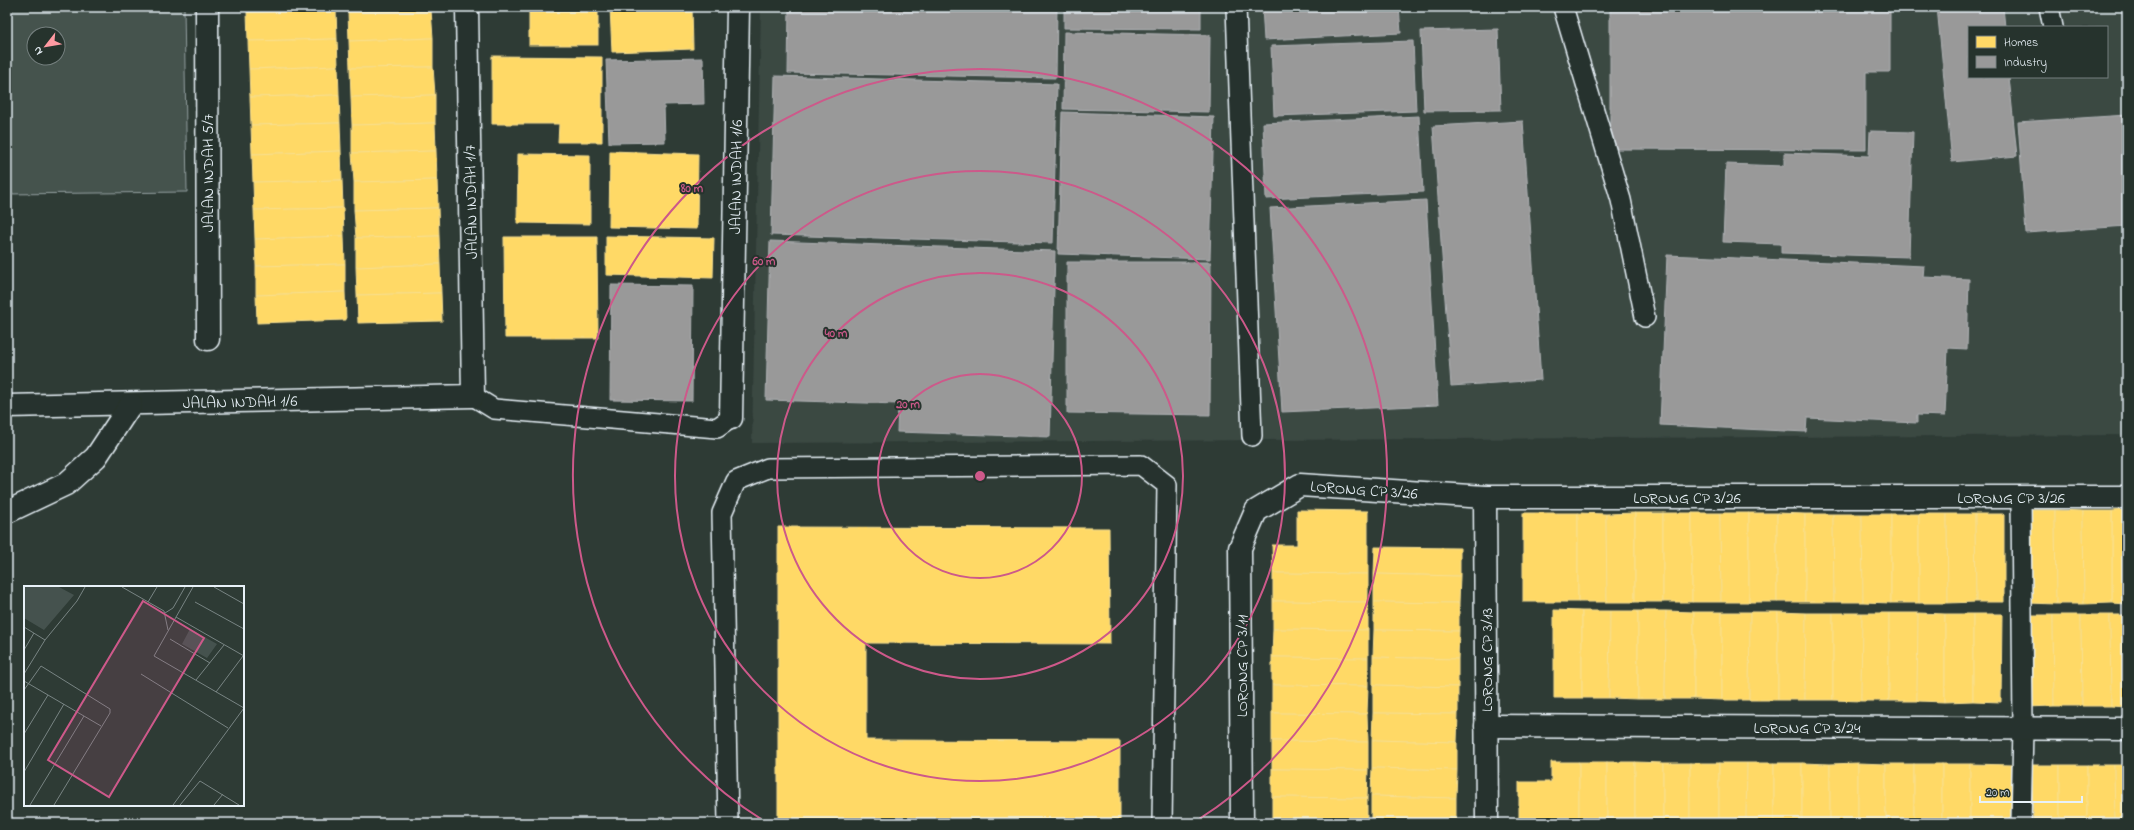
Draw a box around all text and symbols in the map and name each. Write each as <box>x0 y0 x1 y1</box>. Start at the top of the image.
north arrow <box>26 26 66 66</box>
legend <box>1968 26 2108 78</box>
text: Homes <box>2004 34 2038 52</box>
text: N <box>30 43 47 58</box>
text: Industry <box>2004 54 2047 73</box>
street label: JALAN INDAH 5/7 <box>197 113 221 232</box>
street label: JALAN INDAH 1/6 <box>724 119 750 235</box>
street label: JALAN INDAH 1/7 <box>459 144 485 259</box>
text: 80 m <box>680 180 704 198</box>
text: 60 m <box>752 253 776 271</box>
text: 40 m <box>824 325 848 343</box>
street label: JALAN INDAH 1/6 <box>182 390 298 416</box>
text: 20 m <box>895 396 920 414</box>
centre of rings <box>973 469 987 483</box>
street label: LORONG CP 3/26 <box>1309 475 1418 507</box>
street label: LORONG CP 3/26 <box>1633 487 1741 511</box>
street label: LORONG CP 3/26 <box>1957 487 2065 511</box>
inset map <box>24 586 244 806</box>
street label: LORONG CP 3/13 <box>1476 608 1500 712</box>
street label: LORONG CP 3/11 <box>1231 615 1255 717</box>
street label: LORONG CP 3/24 <box>1753 717 1861 741</box>
scale bar <box>1980 778 2082 804</box>
text: 20 m <box>1986 784 2009 802</box>

